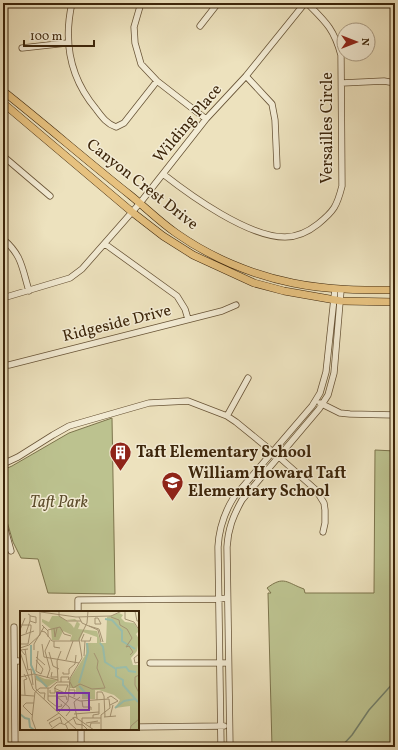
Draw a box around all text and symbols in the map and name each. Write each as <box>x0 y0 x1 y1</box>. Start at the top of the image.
scale bar <box>24 22 94 48</box>
north arrow <box>336 22 376 62</box>
text: 100 m <box>30 29 63 45</box>
text: N <box>357 38 372 46</box>
street label: Versailles Circle <box>317 72 339 184</box>
street label: Wilding Place <box>148 80 228 168</box>
street label: Canyon Crest Drive <box>81 134 203 236</box>
street label: Ridgeside Drive <box>60 300 174 348</box>
building icon: Taft Elementary School <box>108 440 134 473</box>
place label: Taft Elementary School <box>136 442 312 464</box>
place label: William Howard Taft Elementary School <box>188 463 346 503</box>
school or university icon: William Howard Taft Elementary School <box>159 470 185 503</box>
park label: Taft Park <box>30 492 88 514</box>
inset map <box>20 611 139 730</box>

